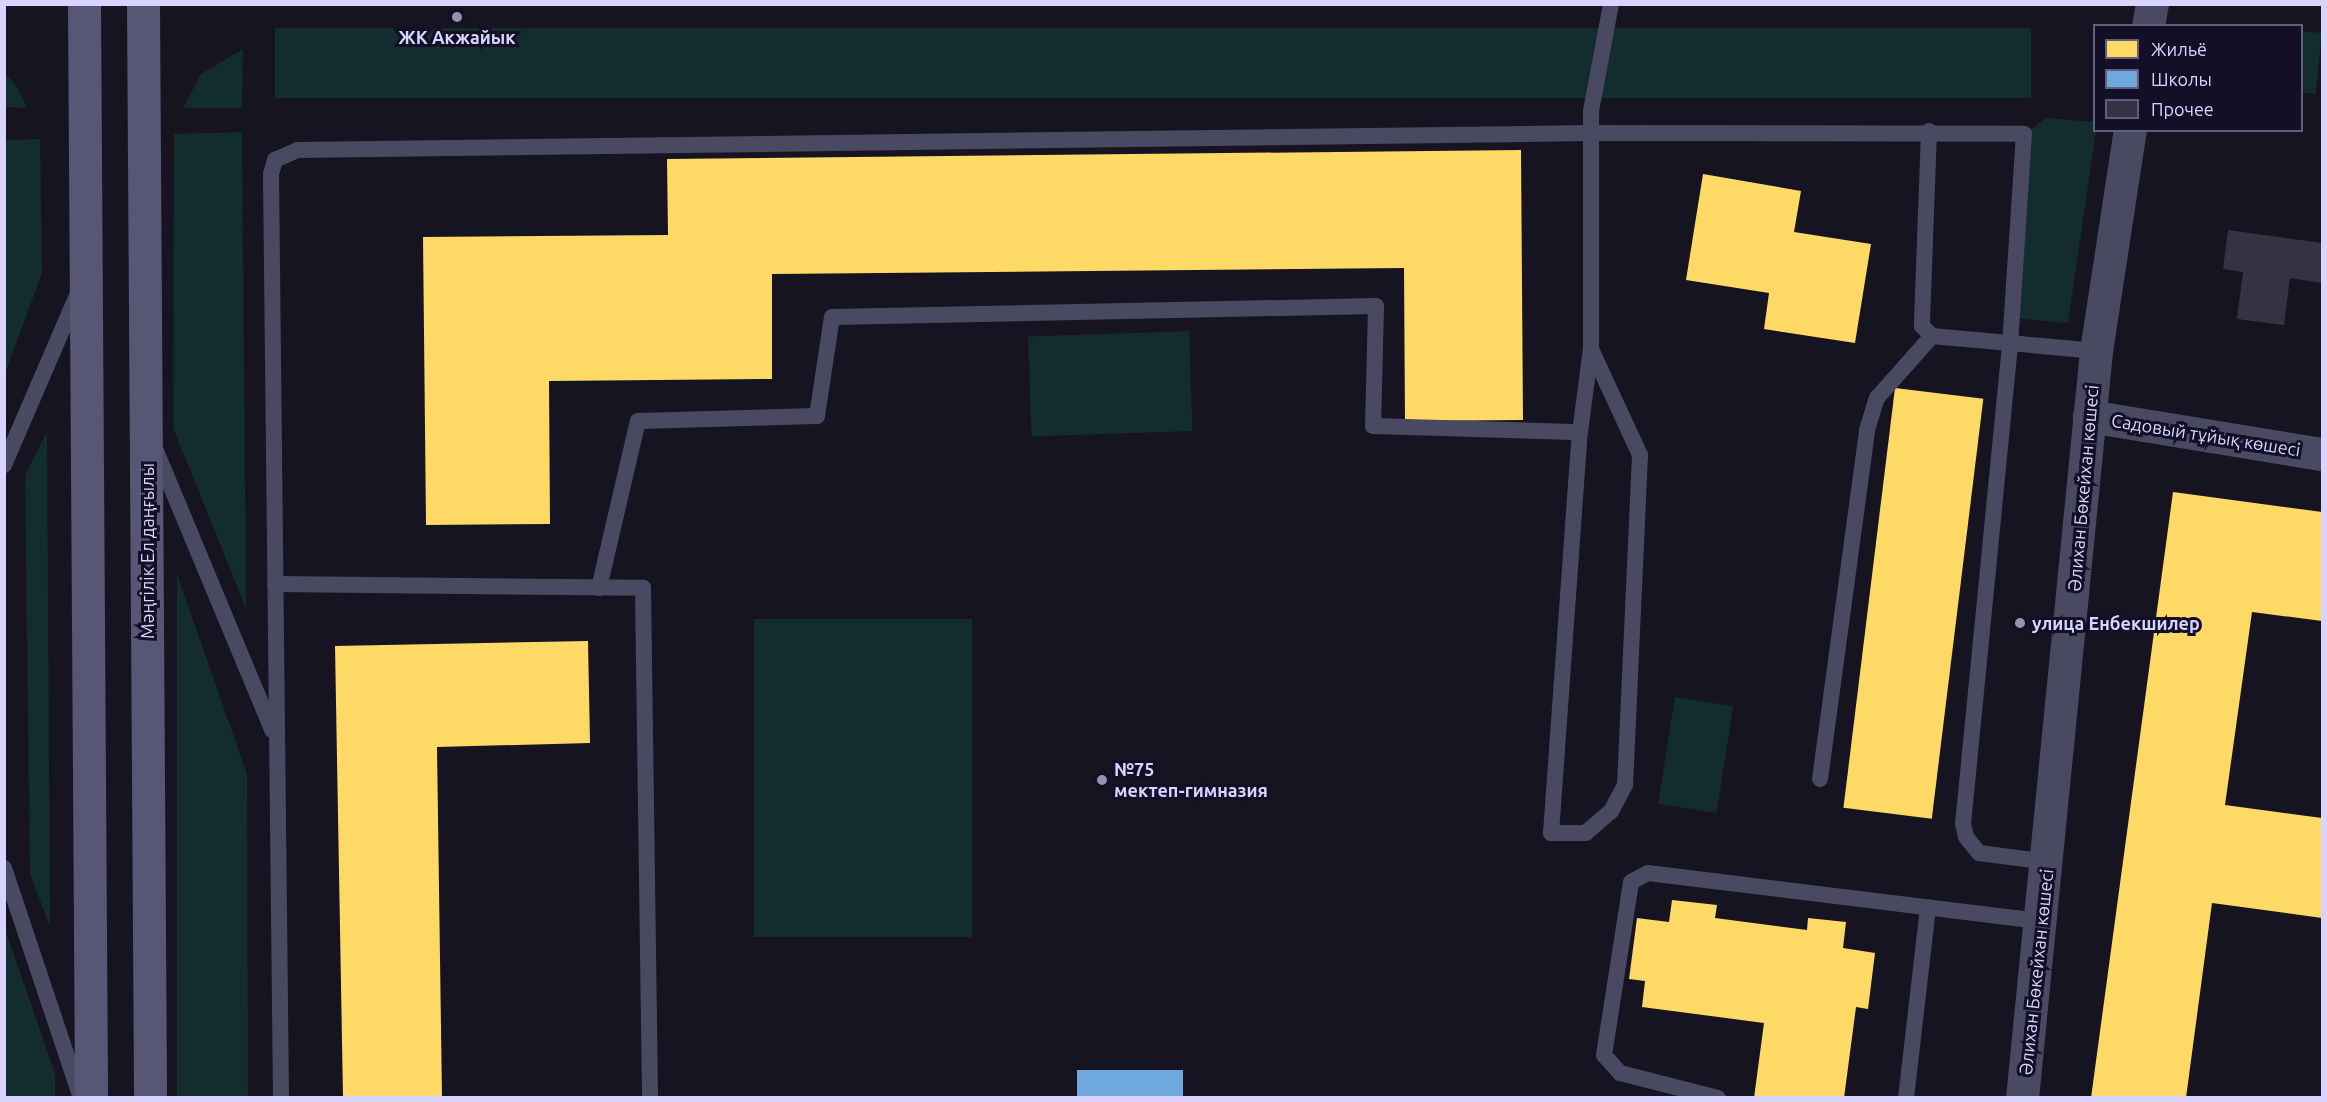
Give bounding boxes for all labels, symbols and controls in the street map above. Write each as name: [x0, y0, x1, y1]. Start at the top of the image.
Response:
marker: ЖК Акжайык: [450, 10, 464, 24]
legend: [2093, 24, 2303, 132]
place label: ЖК Акжайык: [399, 26, 515, 48]
text: Жильё: [2151, 39, 2207, 59]
text: Школы: [2151, 69, 2212, 89]
text: Прочее: [2151, 99, 2214, 119]
street label: Әлихан Бөкейхан көшесі: [2063, 384, 2103, 592]
street label: Садовый тұйық көшесі: [2110, 409, 2302, 461]
street label: Мәңгілік Ел даңғылы: [136, 463, 158, 639]
place label: улица Енбекшилер: [2032, 612, 2200, 634]
marker: улица Енбекшилер: [2013, 616, 2027, 630]
place label: №75 мектеп-гимназия: [1114, 759, 1268, 802]
marker: №75 мектеп-гимназия: [1095, 773, 1109, 787]
street label: Әлихан Бөкейхан көшесі: [2014, 868, 2058, 1076]

